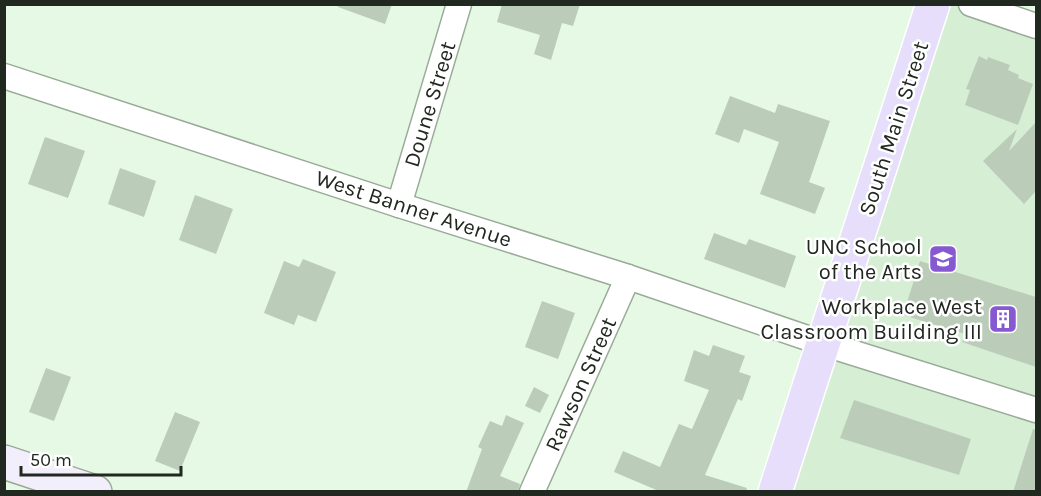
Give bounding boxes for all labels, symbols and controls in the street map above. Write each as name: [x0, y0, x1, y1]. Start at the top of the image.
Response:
street label: Doune Street: [399, 38, 461, 170]
street label: South Main Street: [854, 38, 934, 219]
street label: West Banner Avenue: [312, 165, 515, 253]
place label: UNC School of the Arts: [806, 234, 922, 285]
school or university icon: UNC School of the Arts: [927, 243, 959, 275]
place label: Workplace West Classroom Building III: [761, 294, 982, 345]
building icon: Workplace West Classroom Building III: [987, 303, 1019, 335]
street label: Rawson Street: [540, 313, 622, 455]
scale bar: [21, 439, 182, 477]
text: 50 m: [30, 449, 72, 471]

